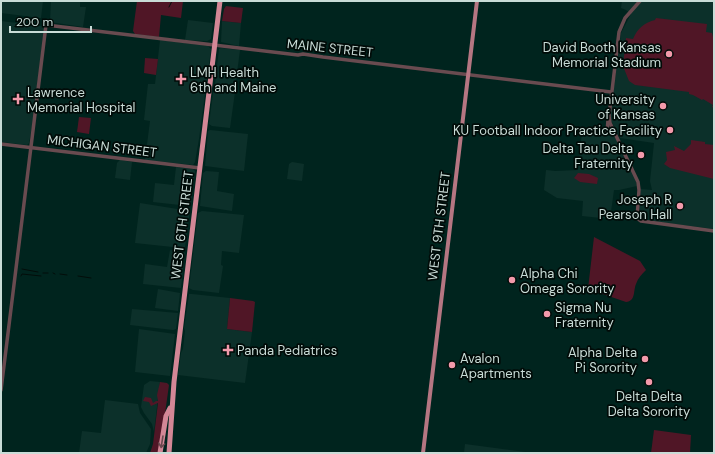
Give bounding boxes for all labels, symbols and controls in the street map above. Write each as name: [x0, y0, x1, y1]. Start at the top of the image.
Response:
scale bar: [10, 8, 91, 34]
text: 200 m: [16, 14, 53, 30]
street label: MAINE STREET: [286, 35, 374, 61]
place label: David Booth Kansas Memorial Stadium: [543, 39, 661, 71]
marker: David Booth Kansas Memorial Stadium: [664, 49, 674, 59]
place label: LMH Health 6th and Maine: [190, 64, 276, 96]
marker: LMH Health 6th and Maine: [175, 73, 187, 85]
place label: Lawrence Memorial Hospital: [27, 84, 135, 116]
place label: University of Kansas: [595, 91, 655, 123]
marker: Lawrence Memorial Hospital: [12, 93, 24, 105]
marker: University of Kansas: [658, 101, 668, 111]
place label: KU Football Indoor Practice Facility: [453, 122, 662, 139]
marker: KU Football Indoor Practice Facility: [665, 125, 675, 135]
street label: MICHIGAN STREET: [46, 131, 158, 161]
place label: Delta Tau Delta Fraternity: [542, 140, 633, 172]
marker: Delta Tau Delta Fraternity: [636, 150, 646, 160]
street label: WEST 6TH STREET: [167, 170, 197, 280]
street label: WEST 9TH STREET: [424, 171, 454, 281]
place label: Joseph R Pearson Hall: [599, 191, 672, 223]
marker: Joseph R Pearson Hall: [675, 201, 685, 211]
place label: Alpha Chi Omega Sorority: [520, 265, 615, 297]
marker: Alpha Chi Omega Sorority: [507, 275, 517, 285]
place label: Sigma Nu Fraternity: [555, 299, 614, 331]
marker: Sigma Nu Fraternity: [542, 309, 552, 319]
place label: Panda Pediatrics: [237, 342, 337, 359]
marker: Panda Pediatrics: [222, 344, 234, 356]
place label: Alpha Delta Pi Sorority: [568, 344, 637, 376]
place label: Avalon Apartments: [460, 350, 532, 382]
marker: Alpha Delta Pi Sorority: [640, 354, 650, 364]
marker: Avalon Apartments: [447, 360, 457, 370]
marker: Delta Delta Delta Sorority: [644, 377, 654, 387]
place label: Delta Delta Delta Sorority: [608, 388, 690, 420]
one-way arrow: [158, 435, 166, 448]

